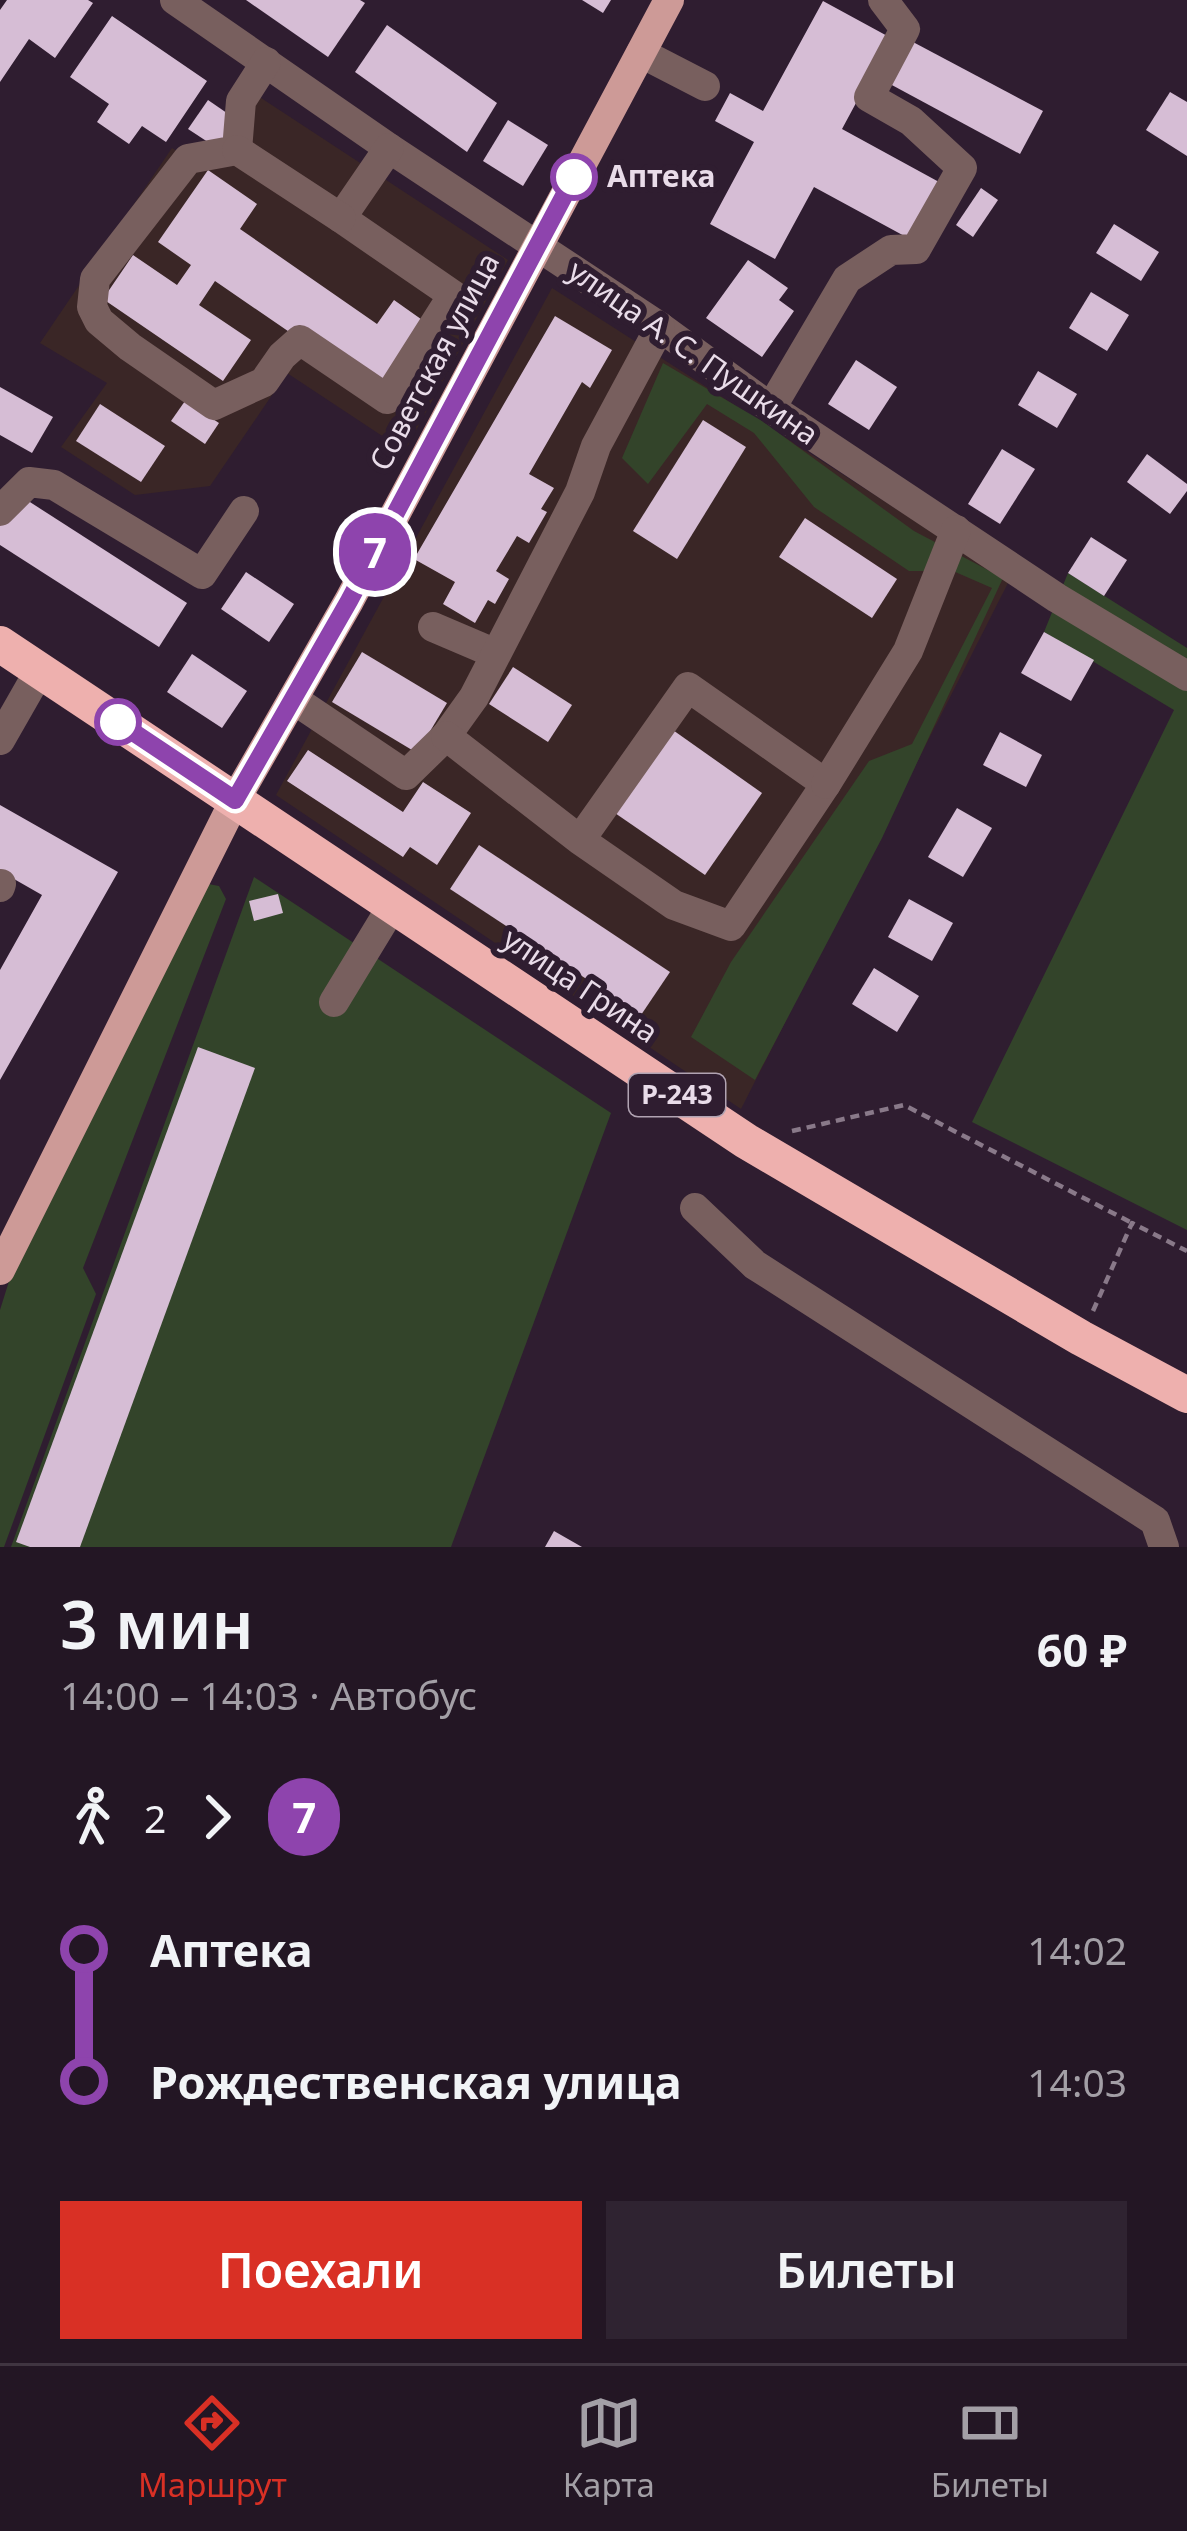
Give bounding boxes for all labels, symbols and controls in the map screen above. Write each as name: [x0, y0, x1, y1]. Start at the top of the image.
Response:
marker: Аптека: [552, 155, 596, 199]
place label: Аптека: [607, 155, 715, 196]
street label: Советская улица: [359, 245, 508, 477]
street label: улица А. С. Пушкина: [561, 250, 827, 454]
line badge: 7: [336, 513, 414, 591]
text: 7: [363, 523, 387, 580]
unlabelled marker: [96, 700, 140, 744]
street label: улица Грина: [495, 918, 667, 1052]
road number: Р-243: [629, 1074, 725, 1116]
text: 3 мин: [60, 1578, 254, 1668]
text: 60 ₽: [1037, 1619, 1127, 1680]
text: 14:00 – 14:03 · Автобус: [60, 1668, 477, 1721]
icon: walk: [60, 1784, 126, 1850]
icon: forward: [184, 1784, 250, 1850]
text: 7: [292, 1788, 316, 1845]
text: 2: [144, 1791, 166, 1844]
text: Аптека: [150, 1919, 313, 1980]
text: 14:02: [1027, 1923, 1127, 1976]
text: Рождественская улица: [150, 2051, 682, 2112]
text: 14:03: [1027, 2055, 1127, 2108]
button: Поехали: [60, 2201, 582, 2339]
button: Билеты: [606, 2201, 1127, 2339]
tab: Маршрут: [138, 2390, 287, 2507]
tab: Карта: [563, 2390, 655, 2507]
tab: Билеты: [931, 2390, 1049, 2507]

